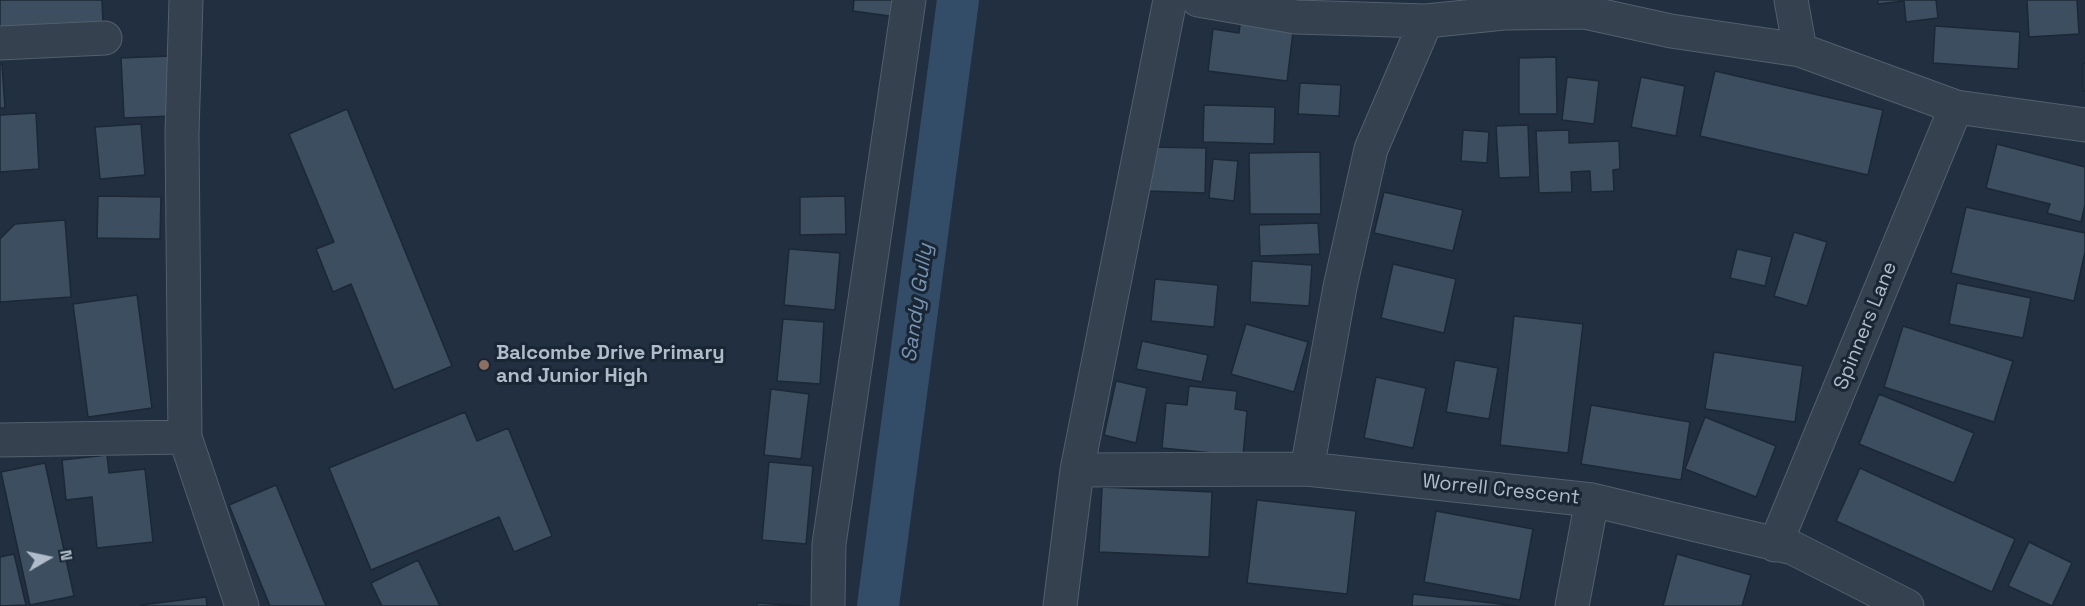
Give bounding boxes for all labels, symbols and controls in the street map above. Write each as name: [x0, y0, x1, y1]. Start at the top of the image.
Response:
water label: Sandy Gully: [897, 242, 939, 364]
street label: Spinners Lane: [1829, 258, 1903, 394]
place label: Balcombe Drive Primary and Junior High: [496, 342, 725, 389]
marker: Balcombe Drive Primary and Junior High: [477, 358, 491, 372]
street label: Worrell Crescent: [1421, 470, 1581, 510]
north arrow: [18, 528, 78, 588]
text: N: [55, 548, 77, 562]

